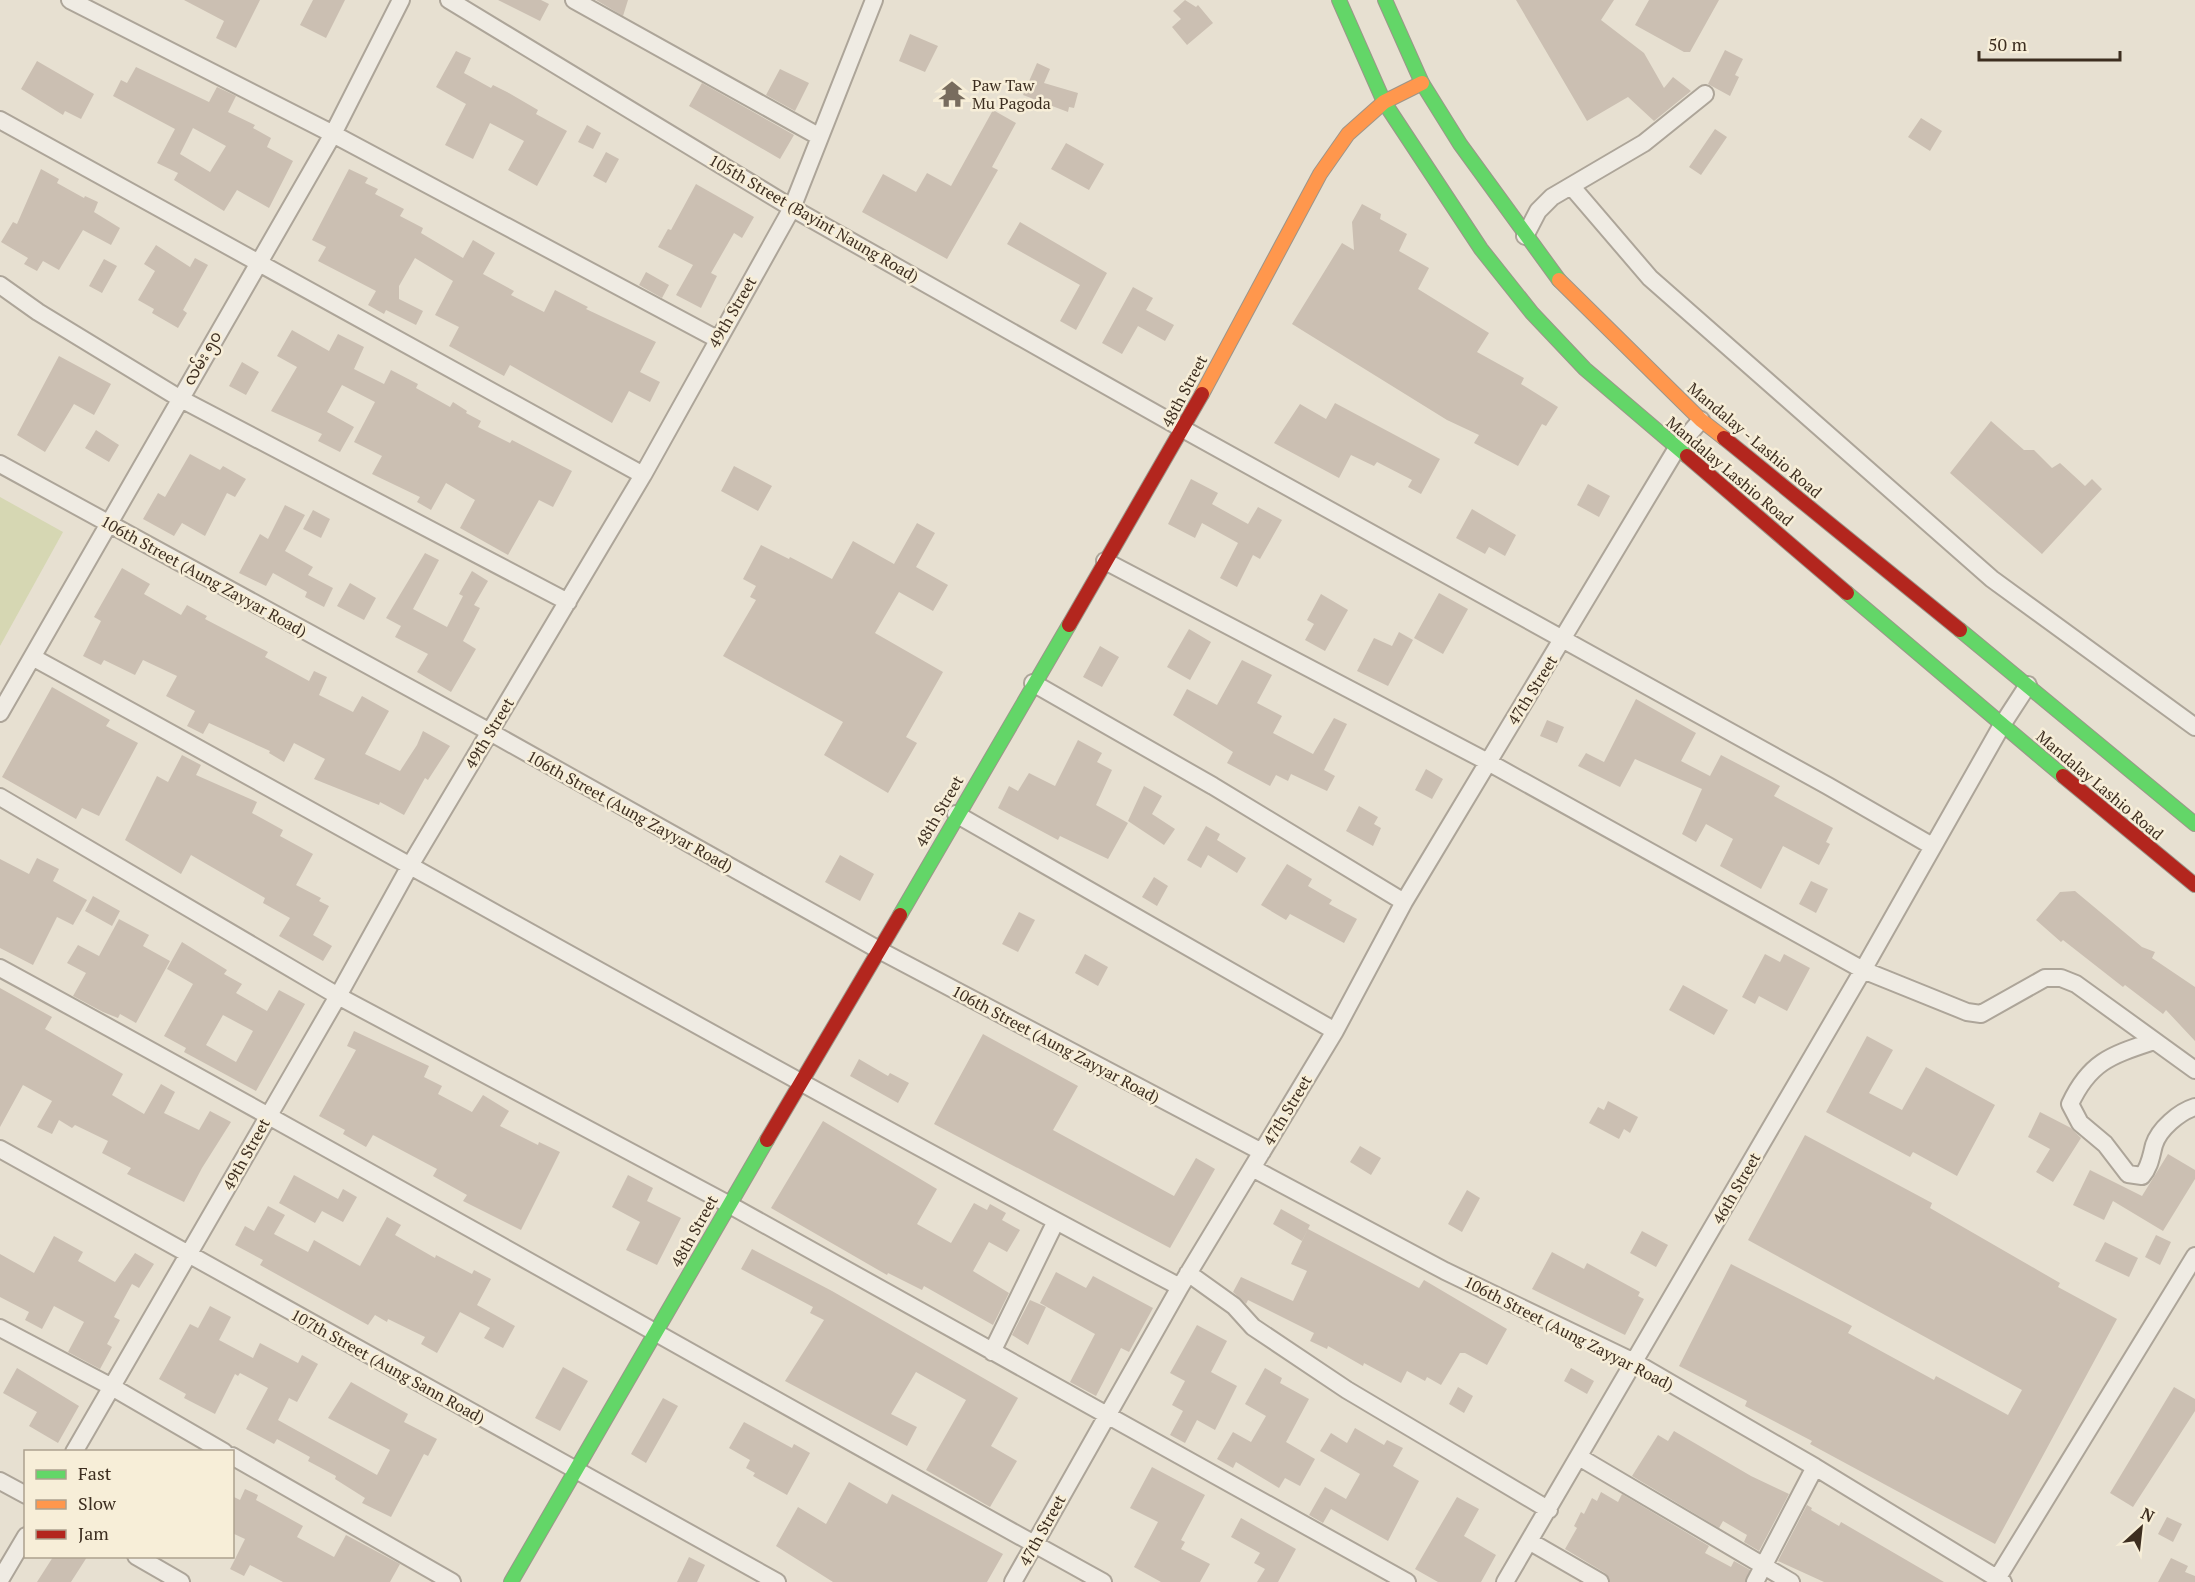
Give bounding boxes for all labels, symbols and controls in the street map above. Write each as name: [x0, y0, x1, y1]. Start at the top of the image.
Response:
scale bar: [1979, 24, 2120, 62]
text: 50 m: [1988, 32, 2028, 56]
place label: Paw Taw Mu Pagoda: [972, 74, 1051, 114]
temple icon: Paw Taw Mu Pagoda: [937, 79, 967, 109]
street label: 105th Street (Bayint Naung Road): [705, 149, 923, 287]
street label: 49th Street: [703, 272, 761, 352]
street label: လမ်း ၅၀: [178, 327, 229, 391]
street label: 48th Street: [1156, 351, 1212, 431]
street label: Mandalay - Lashio Road: [1683, 377, 1827, 503]
street label: Mandalay Lashio Road: [1662, 411, 1798, 531]
street label: 106th Street (Aung Zayyar Road): [97, 510, 311, 642]
street label: 47th Street: [1502, 651, 1562, 729]
street label: 49th Street: [459, 693, 519, 773]
street label: Mandalay Lashio Road: [2032, 725, 2168, 845]
street label: 106th Street (Aung Zayyar Road): [523, 745, 737, 877]
street label: 48th Street: [910, 771, 968, 851]
street label: 106th Street (Aung Zayyar Road): [948, 980, 1164, 1108]
street label: 47th Street: [1257, 1071, 1317, 1149]
street label: 49th Street: [217, 1114, 275, 1194]
street label: 46th Street: [1707, 1148, 1765, 1228]
street label: 48th Street: [665, 1191, 723, 1271]
street label: 106th Street (Aung Zayyar Road): [1460, 1270, 1678, 1396]
street label: 107th Street (Aung Sann Road): [287, 1303, 489, 1429]
legend: [24, 1450, 234, 1558]
text: Fast: [78, 1461, 112, 1485]
street label: 47th Street: [1013, 1490, 1071, 1570]
text: Slow: [78, 1491, 117, 1515]
north arrow: [2111, 1498, 2171, 1558]
text: N: [2137, 1502, 2158, 1527]
text: Jam: [78, 1521, 109, 1545]

